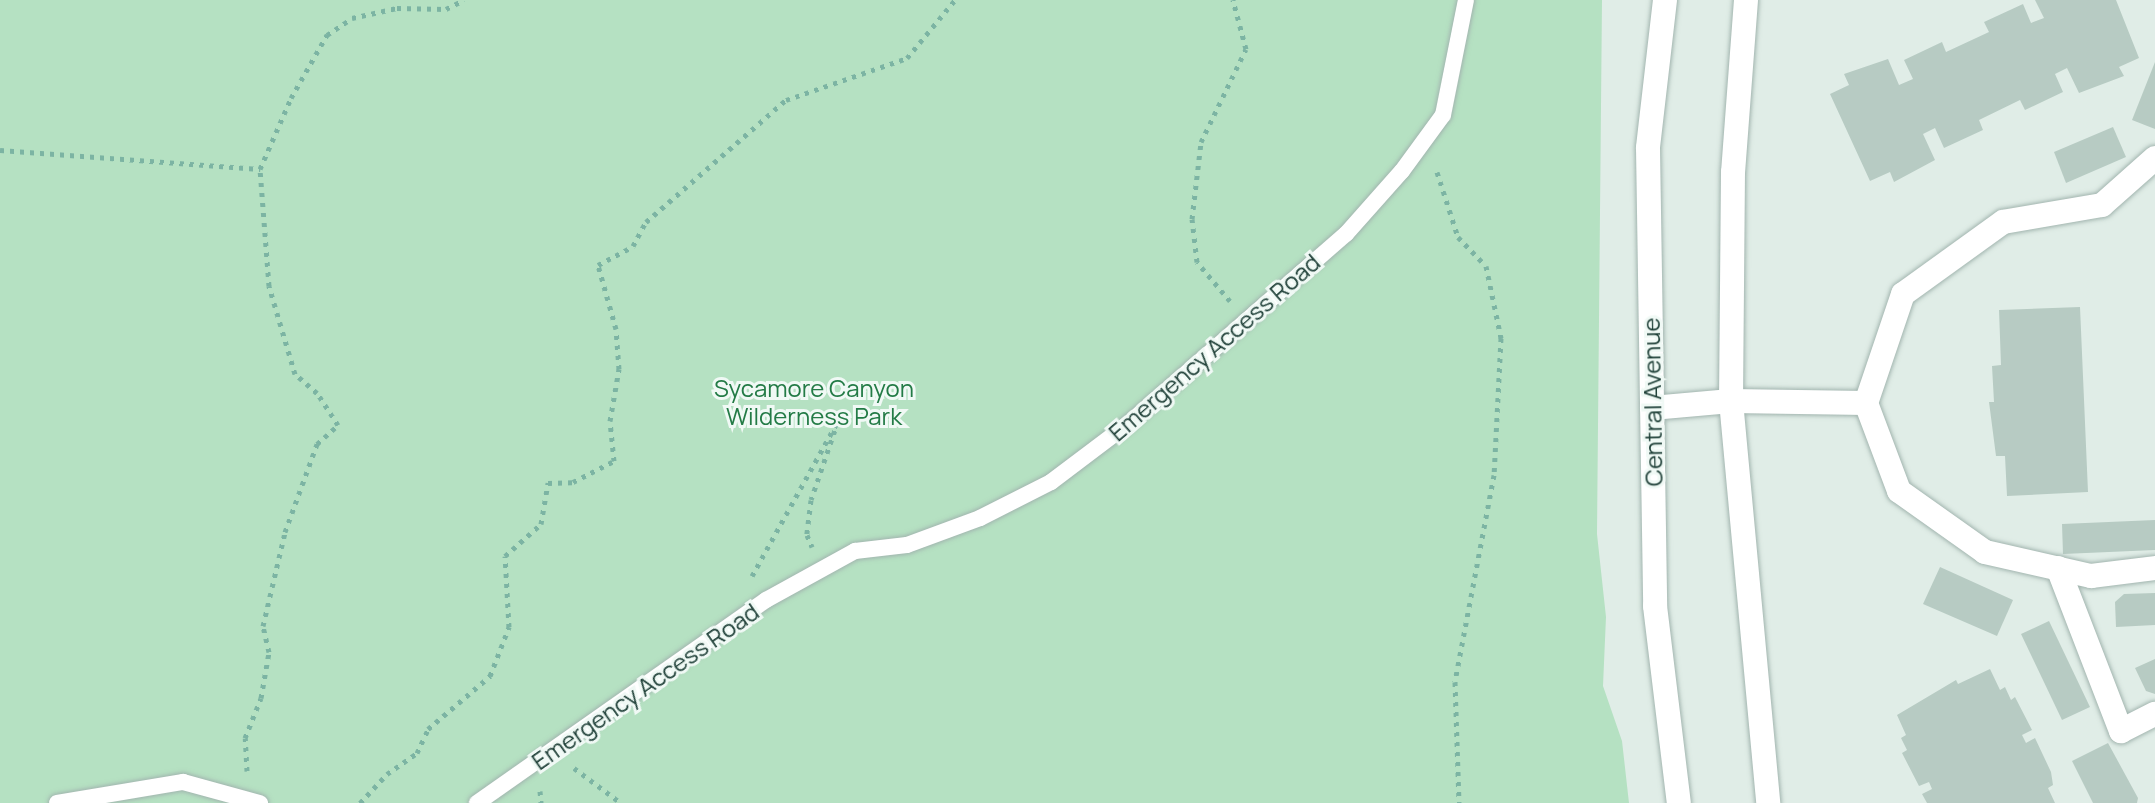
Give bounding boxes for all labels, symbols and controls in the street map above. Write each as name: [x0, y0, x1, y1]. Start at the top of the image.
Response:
street label: Emergency Access Road: [1103, 247, 1325, 447]
street label: Central Avenue: [1636, 317, 1668, 487]
park label: Sycamore Canyon Wilderness Park: [714, 374, 914, 430]
street label: Emergency Access Road: [526, 597, 764, 775]

